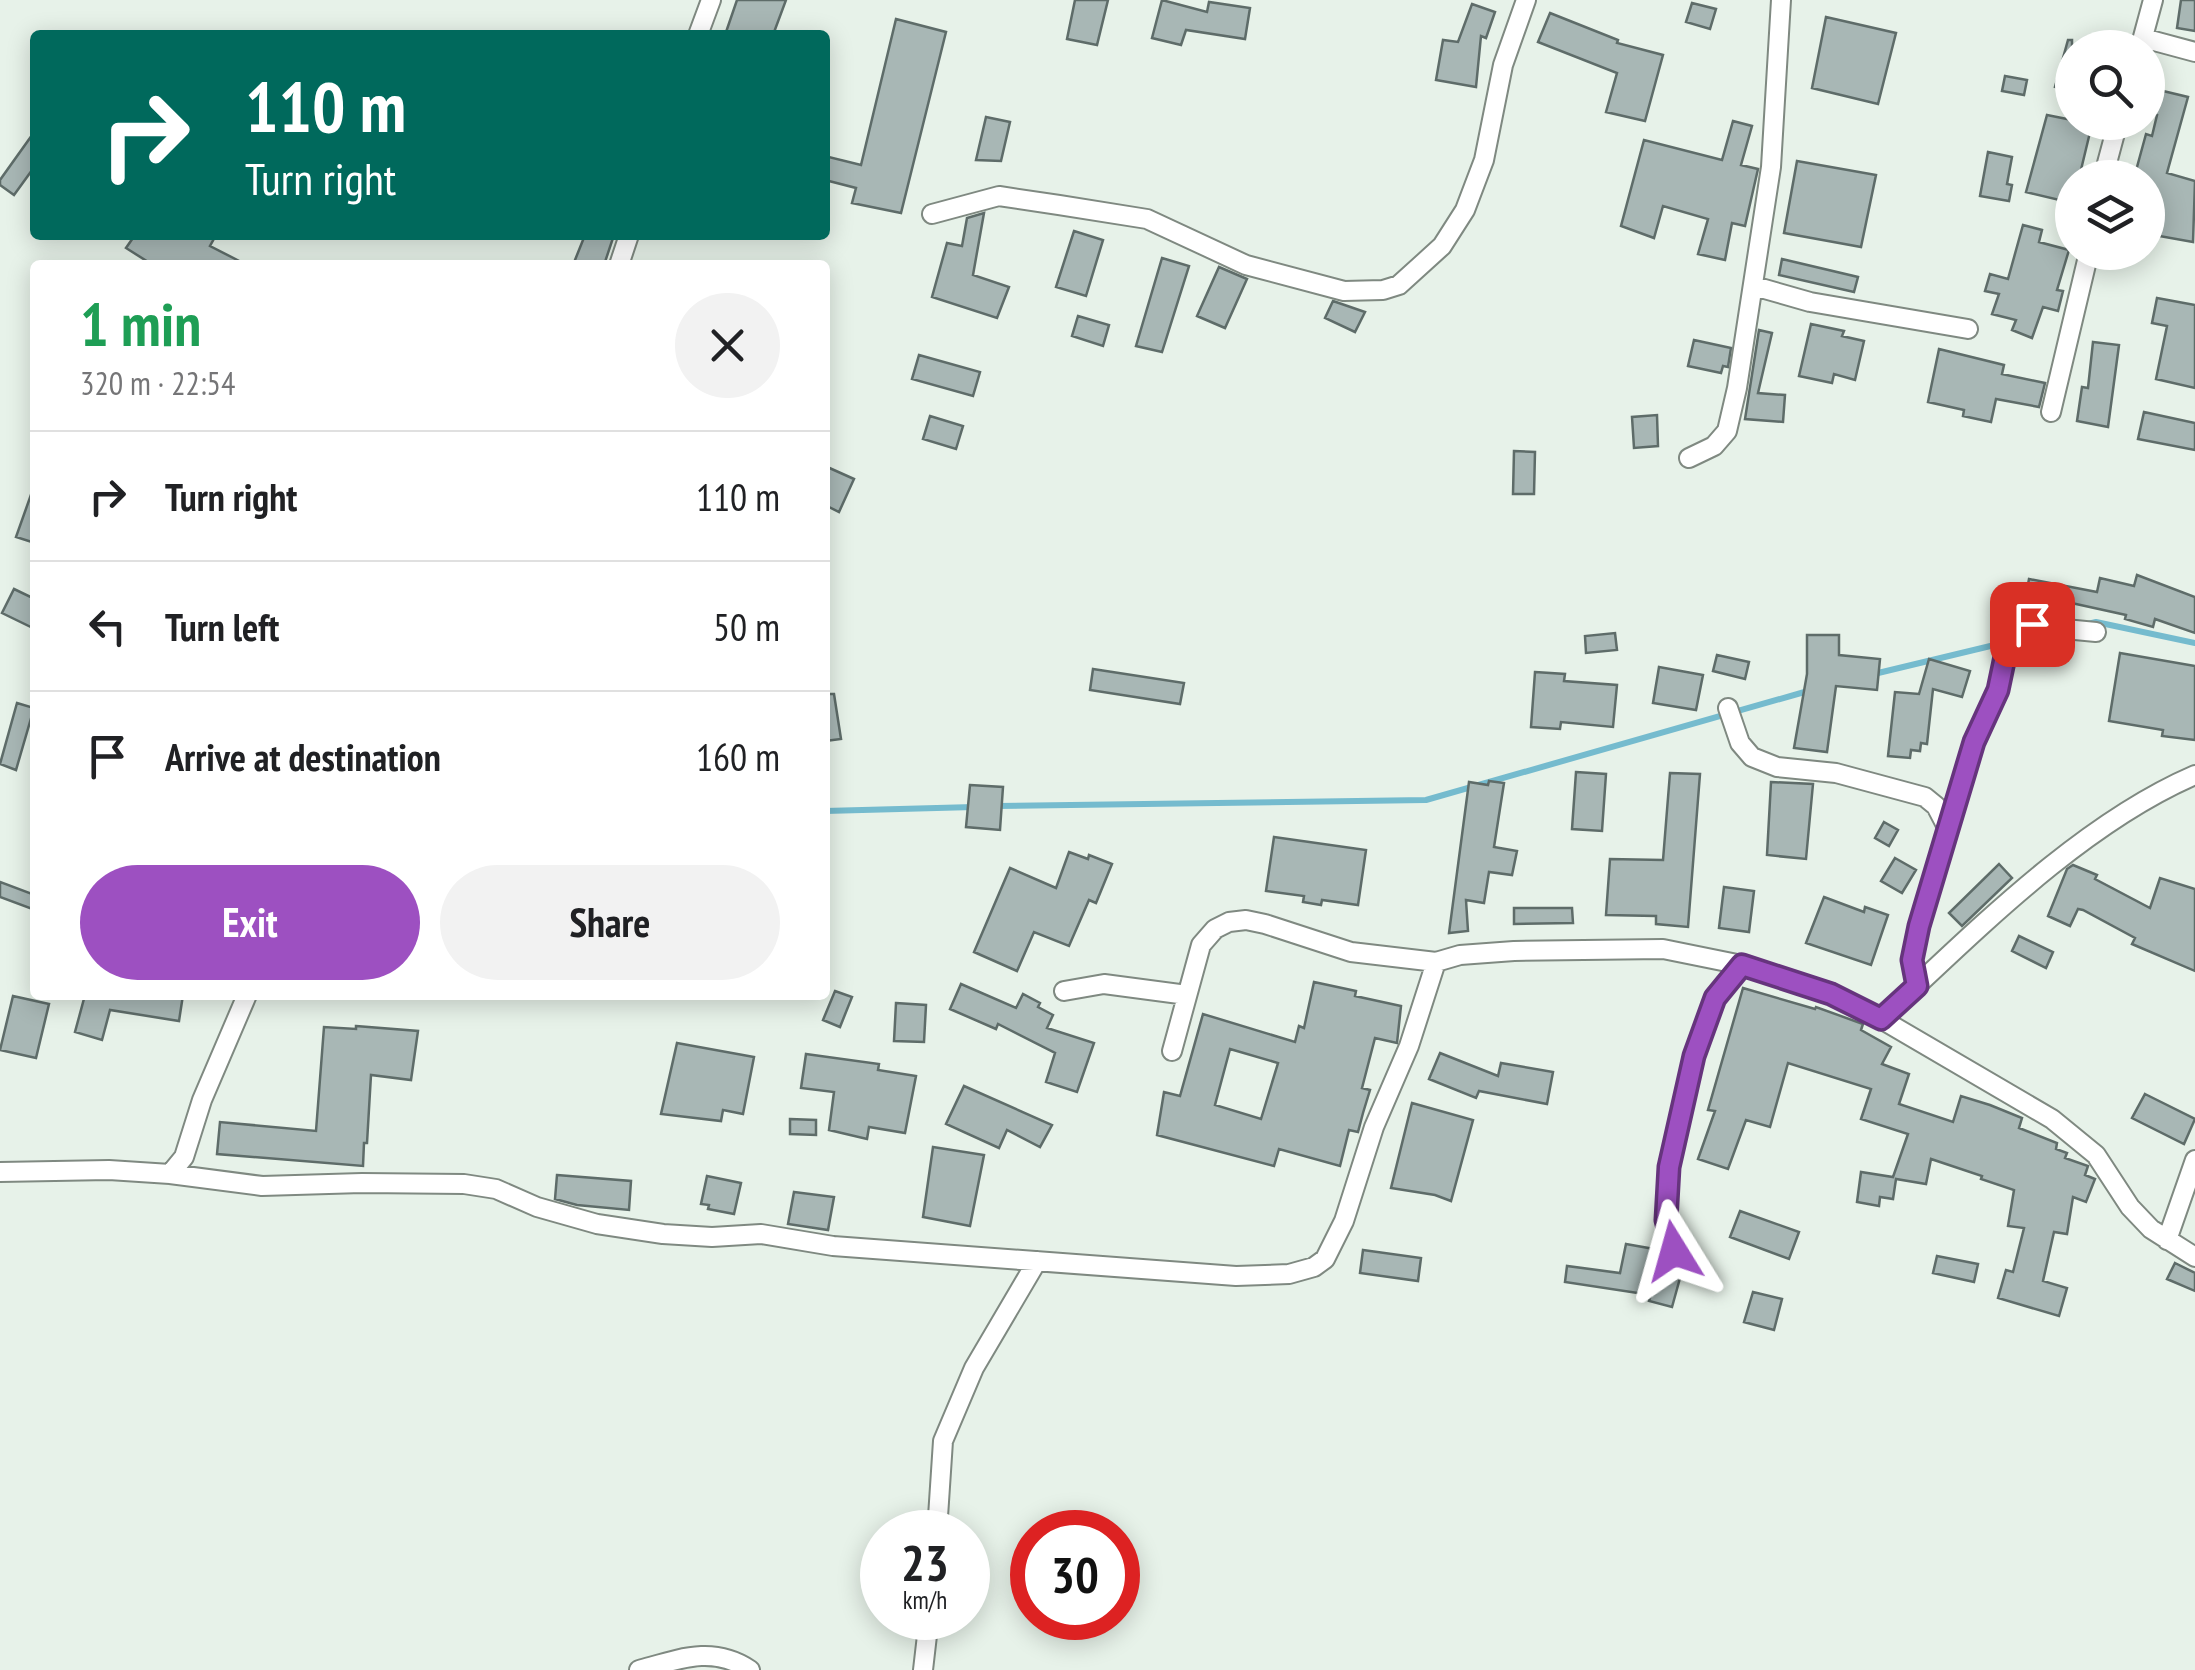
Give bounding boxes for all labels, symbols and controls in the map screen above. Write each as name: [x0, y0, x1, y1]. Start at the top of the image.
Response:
map controls: [2055, 30, 2165, 270]
button: search: [2055, 30, 2165, 140]
text: 110 m: [245, 61, 406, 151]
icon: right: [80, 70, 210, 200]
text: Turn right: [245, 149, 396, 207]
button: layers: [2055, 160, 2165, 270]
text: 1 min: [80, 285, 201, 363]
button: close: [675, 293, 780, 398]
text: 320 m · 22:54: [80, 362, 235, 404]
icon: right: [80, 469, 135, 524]
text: Turn right: [165, 472, 297, 521]
text: 110 m: [696, 472, 780, 521]
pin: [1990, 582, 2075, 667]
icon: arrive: [2005, 597, 2060, 652]
icon: left: [80, 599, 135, 654]
text: Turn left: [165, 602, 279, 651]
text: 50 m: [713, 602, 780, 651]
icon: arrive: [80, 729, 135, 784]
text: Arrive at destination: [165, 732, 441, 781]
text: 160 m: [696, 732, 780, 781]
button: Exit: [80, 865, 420, 980]
button: Share: [440, 865, 780, 980]
position arrow: [1622, 1199, 1726, 1303]
speed limit sign: 30: [1010, 1510, 1140, 1640]
text: 23: [901, 1530, 949, 1595]
text: km/h: [903, 1584, 947, 1616]

